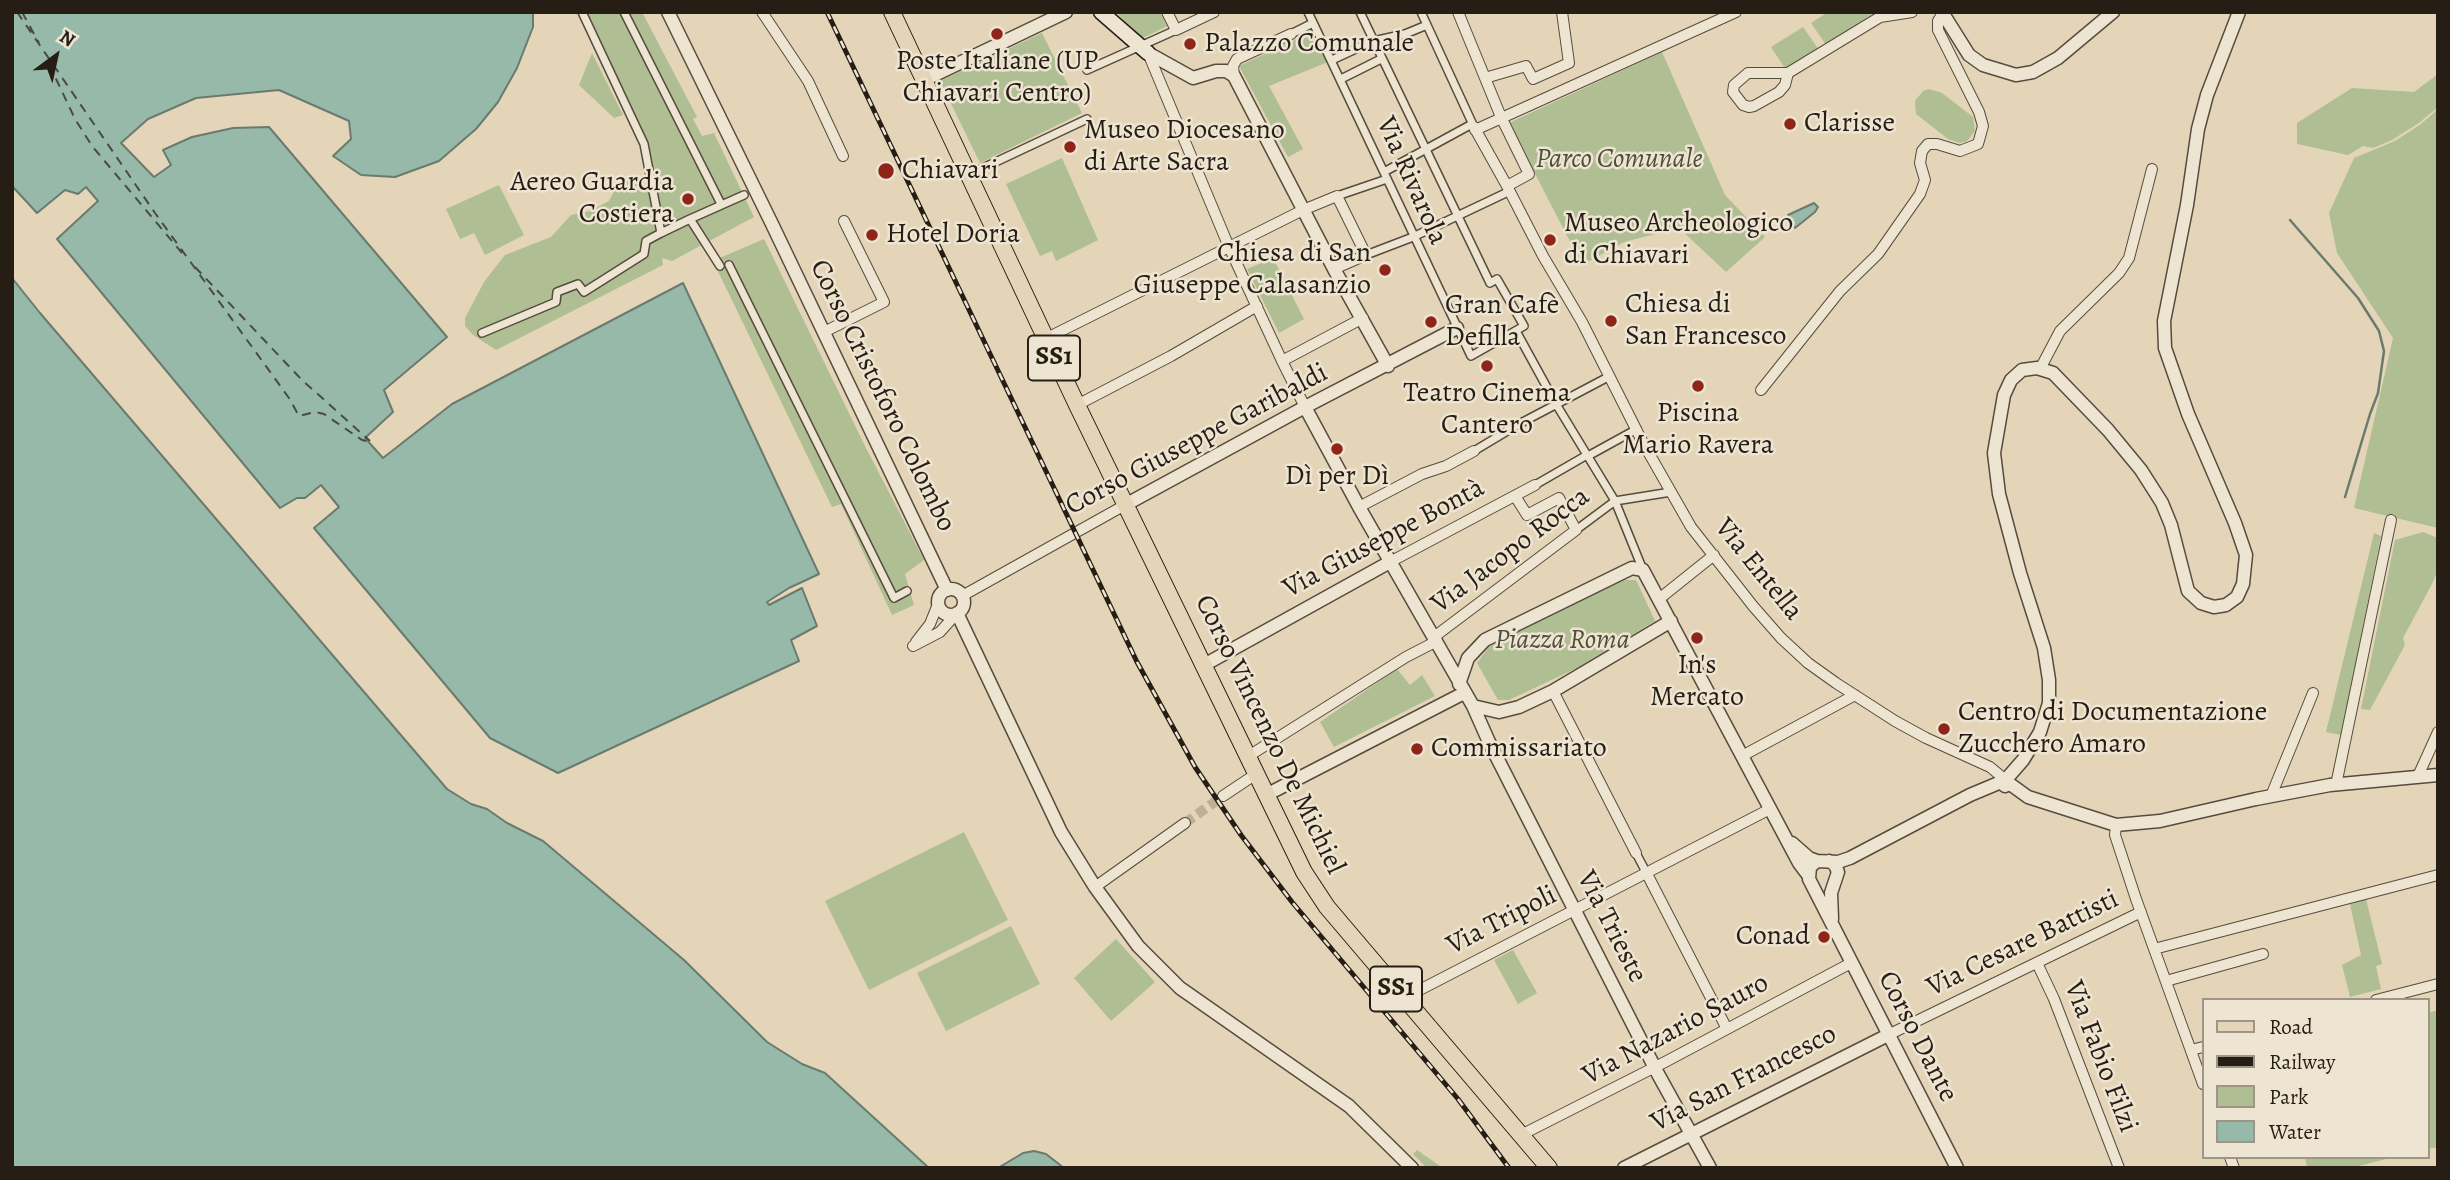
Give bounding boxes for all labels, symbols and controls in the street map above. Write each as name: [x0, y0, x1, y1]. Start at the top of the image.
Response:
north arrow: [21, 21, 91, 91]
text: N: [55, 24, 80, 53]
marker: Poste Italiane (UP Chiavari Centro): [989, 26, 1005, 42]
place label: Palazzo Comunale: [1204, 27, 1414, 61]
marker: Palazzo Comunale: [1182, 36, 1198, 52]
place label: Poste Italiane (UP Chiavari Centro): [896, 45, 1098, 111]
place label: Clarisse: [1804, 107, 1895, 141]
street label: Via Rivarola: [1368, 112, 1454, 250]
place label: Museo Diocesano di Arte Sacra: [1084, 114, 1285, 180]
marker: Clarisse: [1782, 116, 1798, 132]
marker: Museo Diocesano di Arte Sacra: [1062, 139, 1078, 155]
park label: Parco Comunale: [1536, 143, 1702, 177]
place label: Chiavari: [902, 154, 999, 188]
marker: Chiavari: [876, 161, 896, 181]
place label: Aereo Guardia Costiera: [510, 166, 674, 232]
marker: Aereo Guardia Costiera: [680, 191, 696, 207]
place label: Museo Archeologico di Chiavari: [1564, 207, 1793, 273]
place label: Hotel Doria: [886, 218, 1020, 252]
marker: Hotel Doria: [864, 227, 880, 243]
marker: Museo Archeologico di Chiavari: [1542, 232, 1558, 248]
place label: Chiesa di San Giuseppe Calasanzio: [1134, 237, 1371, 303]
street label: Corso Cristoforo Colombo: [802, 255, 962, 537]
marker: Chiesa di San Giuseppe Calasanzio: [1377, 262, 1393, 278]
place label: Chiesa di San Francesco: [1625, 288, 1786, 354]
place label: Gran Cafè Defilla: [1445, 289, 1559, 355]
marker: Chiesa di San Francesco: [1603, 313, 1619, 329]
marker: Gran Cafè Defilla: [1423, 314, 1439, 330]
road number: SS1: [1028, 336, 1080, 380]
street label: Corso Giuseppe Garibaldi: [1060, 357, 1334, 523]
marker: Teatro Cinema Cantero: [1479, 358, 1495, 374]
place label: Teatro Cinema Cantero: [1403, 377, 1571, 443]
marker: Piscina Mario Ravera: [1690, 378, 1706, 394]
place label: Piscina Mario Ravera: [1622, 397, 1774, 463]
marker: Dì per Dì: [1329, 441, 1345, 457]
place label: Dì per Dì: [1285, 460, 1389, 494]
street label: Via Giuseppe Bontà: [1278, 472, 1490, 606]
street label: Via Jacopo Rocca: [1425, 480, 1597, 622]
street label: Via Entella: [1707, 512, 1809, 628]
street label: Corso Vincenzo De Michiel: [1187, 590, 1351, 880]
park label: Piazza Roma: [1494, 624, 1630, 658]
marker: In's Mercato: [1689, 630, 1705, 646]
place label: In's Mercato: [1650, 649, 1744, 715]
place label: Centro di Documentazione Zucchero Amaro: [1958, 696, 2267, 762]
marker: Centro di Documentazione Zucchero Amaro: [1936, 721, 1952, 737]
place label: Commissariato: [1431, 732, 1607, 766]
marker: Commissariato: [1409, 741, 1425, 757]
street label: Via Trieste: [1569, 865, 1653, 989]
street label: Via Tripoli: [1441, 879, 1563, 963]
street label: Via Cesare Battisti: [1922, 883, 2124, 1005]
place label: Conad: [1736, 920, 1810, 954]
marker: Conad: [1816, 929, 1832, 945]
road number: SS1: [1370, 966, 1422, 1012]
street label: Corso Dante: [1870, 966, 1964, 1108]
street label: Via Nazario Sauro: [1577, 967, 1775, 1093]
street label: Via Fabio Filzi: [2056, 977, 2144, 1137]
legend: [2202, 998, 2429, 1159]
text: Road: [2269, 1013, 2313, 1041]
street label: Via San Francesco: [1646, 1018, 1842, 1140]
text: Railway: [2269, 1048, 2335, 1076]
text: Park: [2269, 1083, 2308, 1111]
text: Water: [2269, 1118, 2321, 1146]

